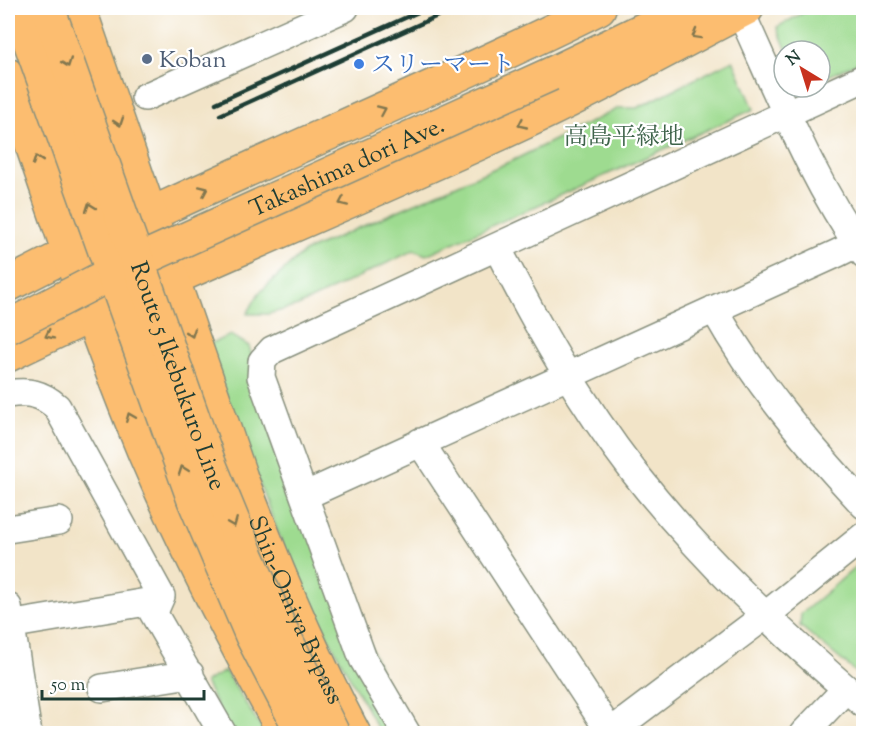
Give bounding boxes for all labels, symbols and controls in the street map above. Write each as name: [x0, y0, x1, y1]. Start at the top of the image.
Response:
one-way arrow: [691, 28, 702, 40]
north arrow: [772, 39, 832, 99]
place label: Koban: [159, 44, 227, 78]
text: N: [782, 46, 807, 72]
place label: スリーマート: [371, 49, 515, 83]
marker: Koban: [140, 52, 154, 66]
one-way arrow: [60, 57, 73, 68]
marker: スリーマート: [352, 57, 366, 71]
one-way arrow: [375, 105, 386, 117]
street label: Takashima dori Ave.: [245, 109, 450, 227]
one-way arrow: [112, 116, 125, 127]
one-way arrow: [517, 116, 528, 128]
park label: 高島平緑地: [564, 121, 684, 155]
one-way arrow: [32, 155, 45, 166]
one-way arrow: [197, 185, 208, 197]
one-way arrow: [339, 195, 350, 207]
one-way arrow: [84, 202, 97, 213]
street label: Route 5 Ikebukuro Line: [120, 257, 233, 496]
one-way arrow: [44, 327, 55, 339]
one-way arrow: [184, 327, 197, 338]
one-way arrow: [125, 412, 137, 423]
one-way arrow: [178, 465, 191, 476]
street label: Shin-Omiya Bypass: [238, 511, 351, 711]
one-way arrow: [226, 516, 238, 527]
scale bar: [42, 663, 204, 701]
text: 50 m: [50, 673, 86, 699]

